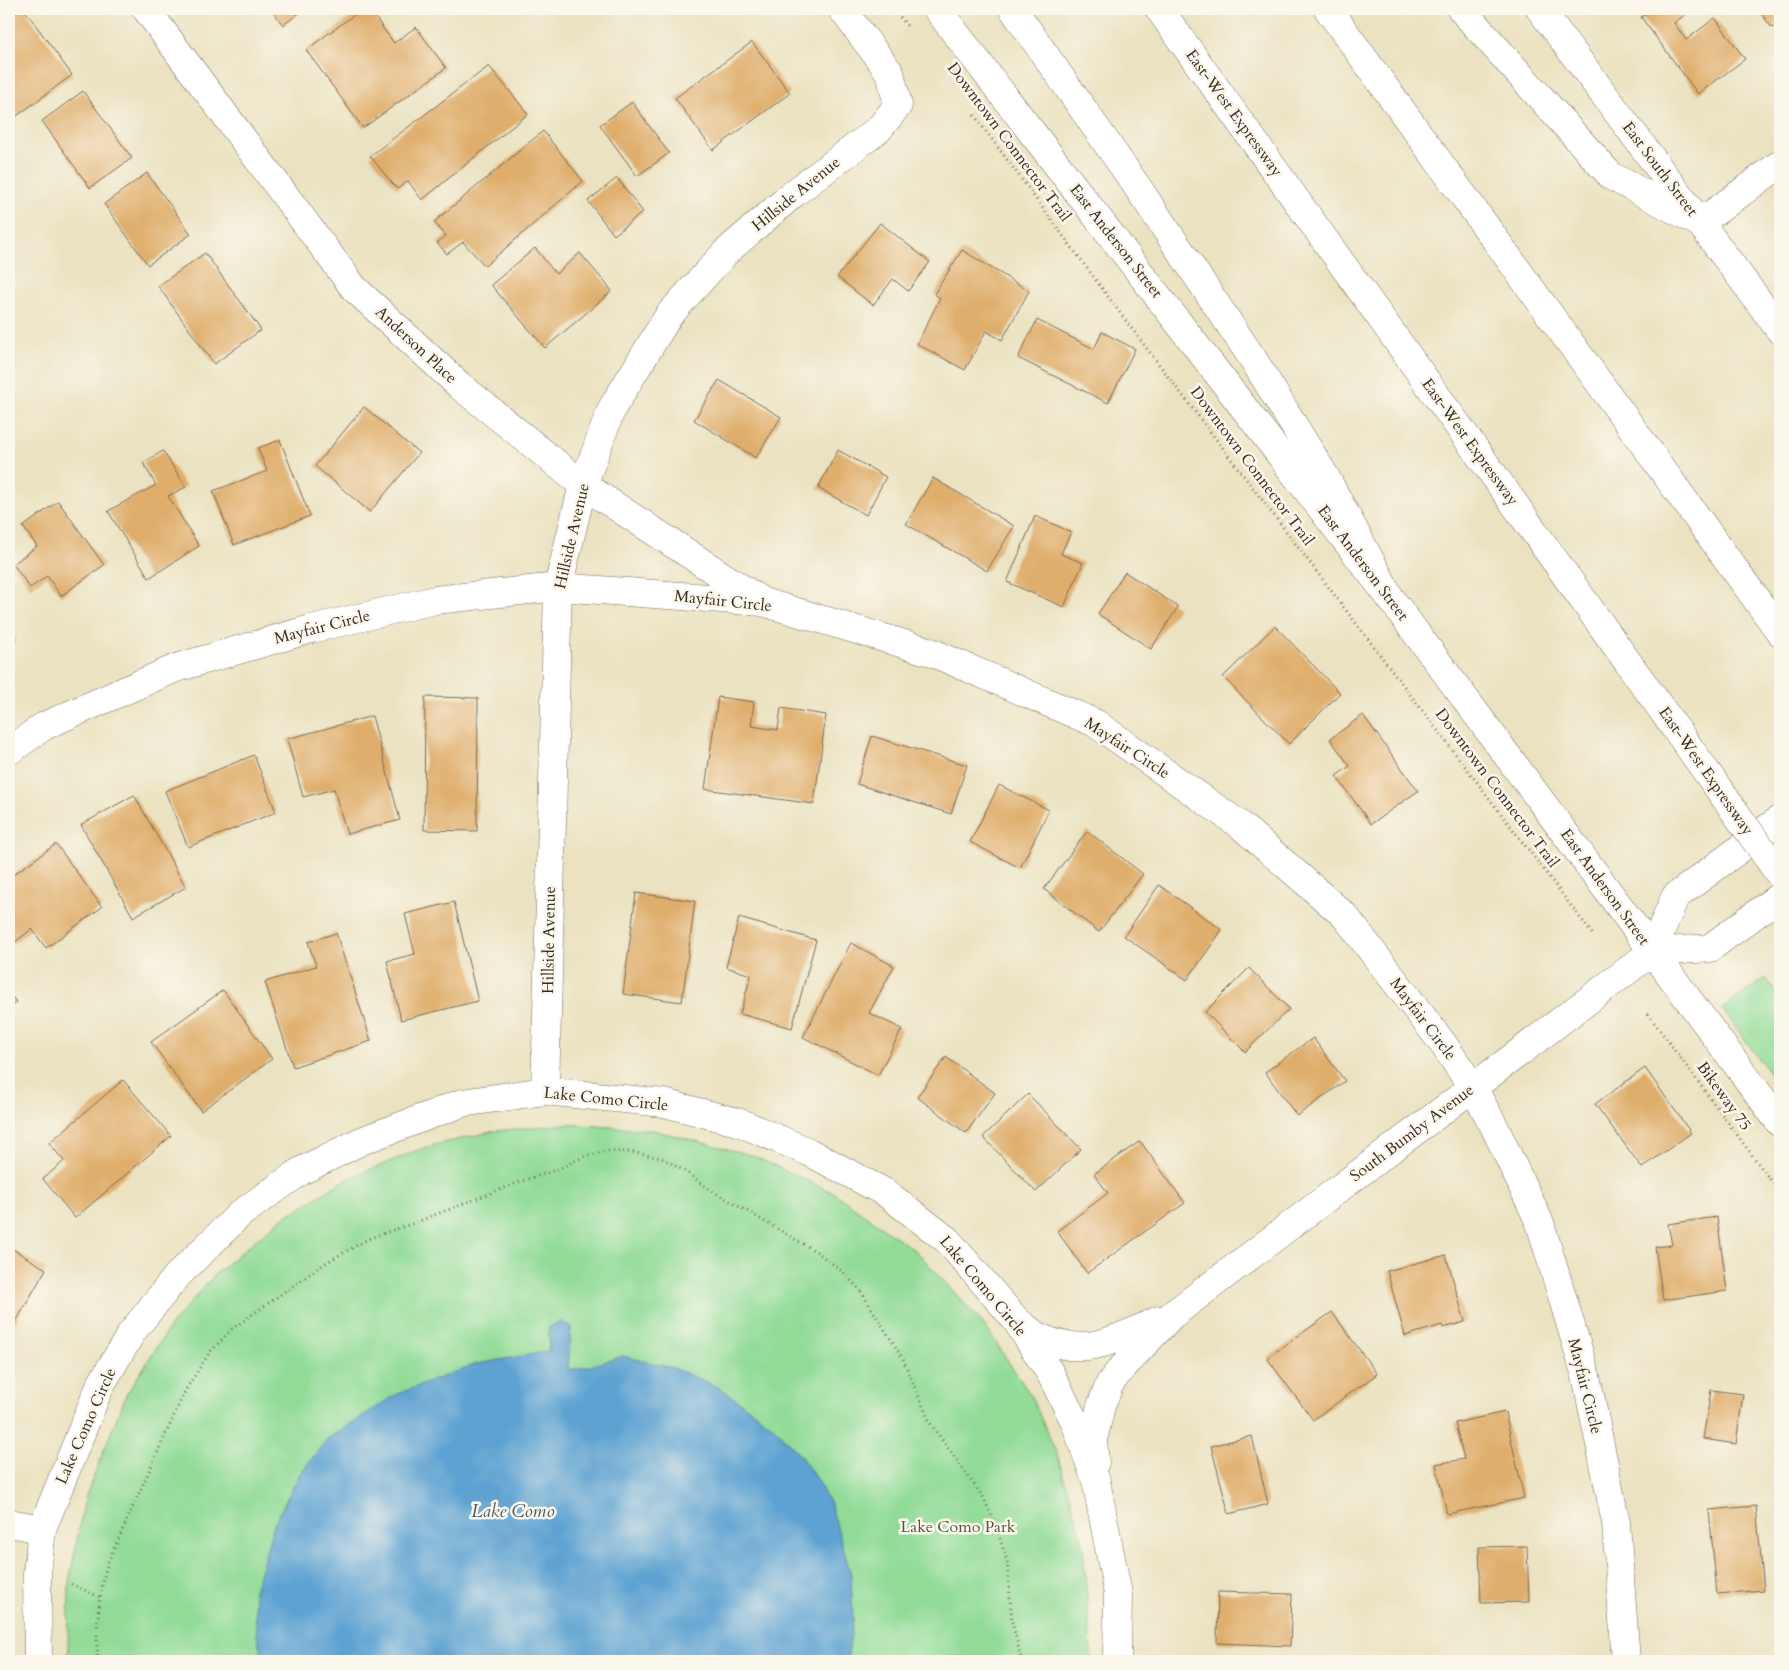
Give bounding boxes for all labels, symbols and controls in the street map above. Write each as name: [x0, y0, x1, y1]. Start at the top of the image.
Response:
street label: East-West Expressway: [1180, 45, 1288, 182]
street label: Downtown Connector Trail: [942, 58, 1076, 226]
street label: East South Street: [1617, 117, 1703, 221]
street label: Hillside Avenue: [747, 152, 845, 236]
street label: East Anderson Street: [1064, 179, 1168, 303]
street label: Anderson Place: [370, 301, 462, 389]
street label: East-West Expressway: [1416, 374, 1524, 511]
street label: Downtown Connector Trail: [1185, 382, 1319, 550]
street label: Hillside Avenue: [549, 481, 595, 591]
street label: East Anderson Street: [1312, 501, 1414, 625]
street label: Mayfair Circle: [673, 585, 773, 617]
street label: Mayfair Circle: [272, 604, 372, 650]
street label: East-West Expressway: [1653, 702, 1759, 840]
street label: Downtown Connector Trail: [1430, 704, 1564, 872]
street label: Mayfair Circle: [1080, 712, 1174, 784]
street label: East Anderson Street: [1555, 824, 1655, 950]
street label: Hillside Avenue: [537, 886, 561, 994]
street label: Mayfair Circle: [1385, 973, 1461, 1065]
street label: Bikeway 75: [1692, 1057, 1756, 1135]
street label: South Bumby Avenue: [1345, 1079, 1479, 1187]
street label: Lake Como Circle: [543, 1082, 669, 1116]
street label: Lake Como Circle: [934, 1231, 1032, 1341]
street label: Mayfair Circle: [1562, 1336, 1608, 1436]
street label: Lake Como Circle: [50, 1364, 122, 1488]
water label: Lake Como: [471, 1499, 555, 1524]
park label: Lake Como Park: [901, 1516, 1016, 1538]

